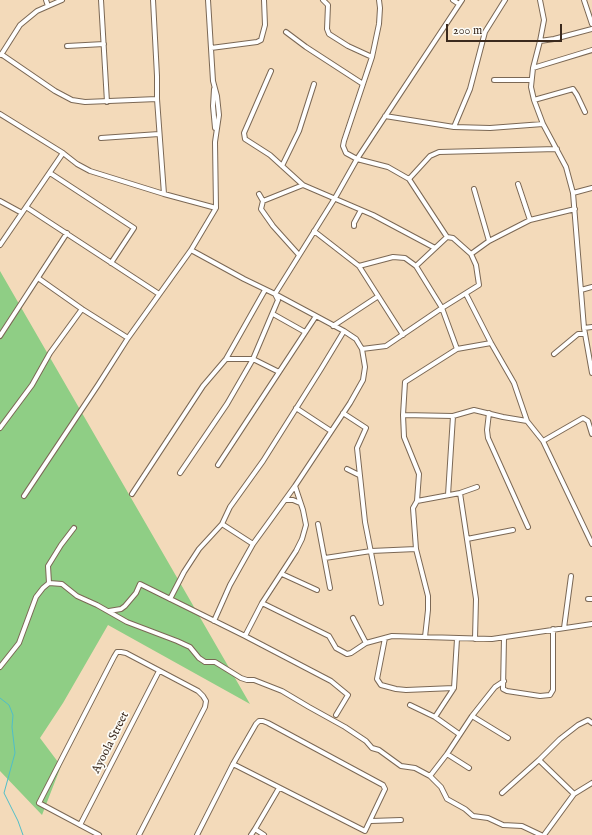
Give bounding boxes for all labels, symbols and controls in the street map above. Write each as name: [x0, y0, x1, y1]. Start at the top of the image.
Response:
scale bar: [448, 16, 564, 42]
text: 200 m: [453, 23, 482, 38]
street label: Ayoola Street: [89, 710, 133, 776]

